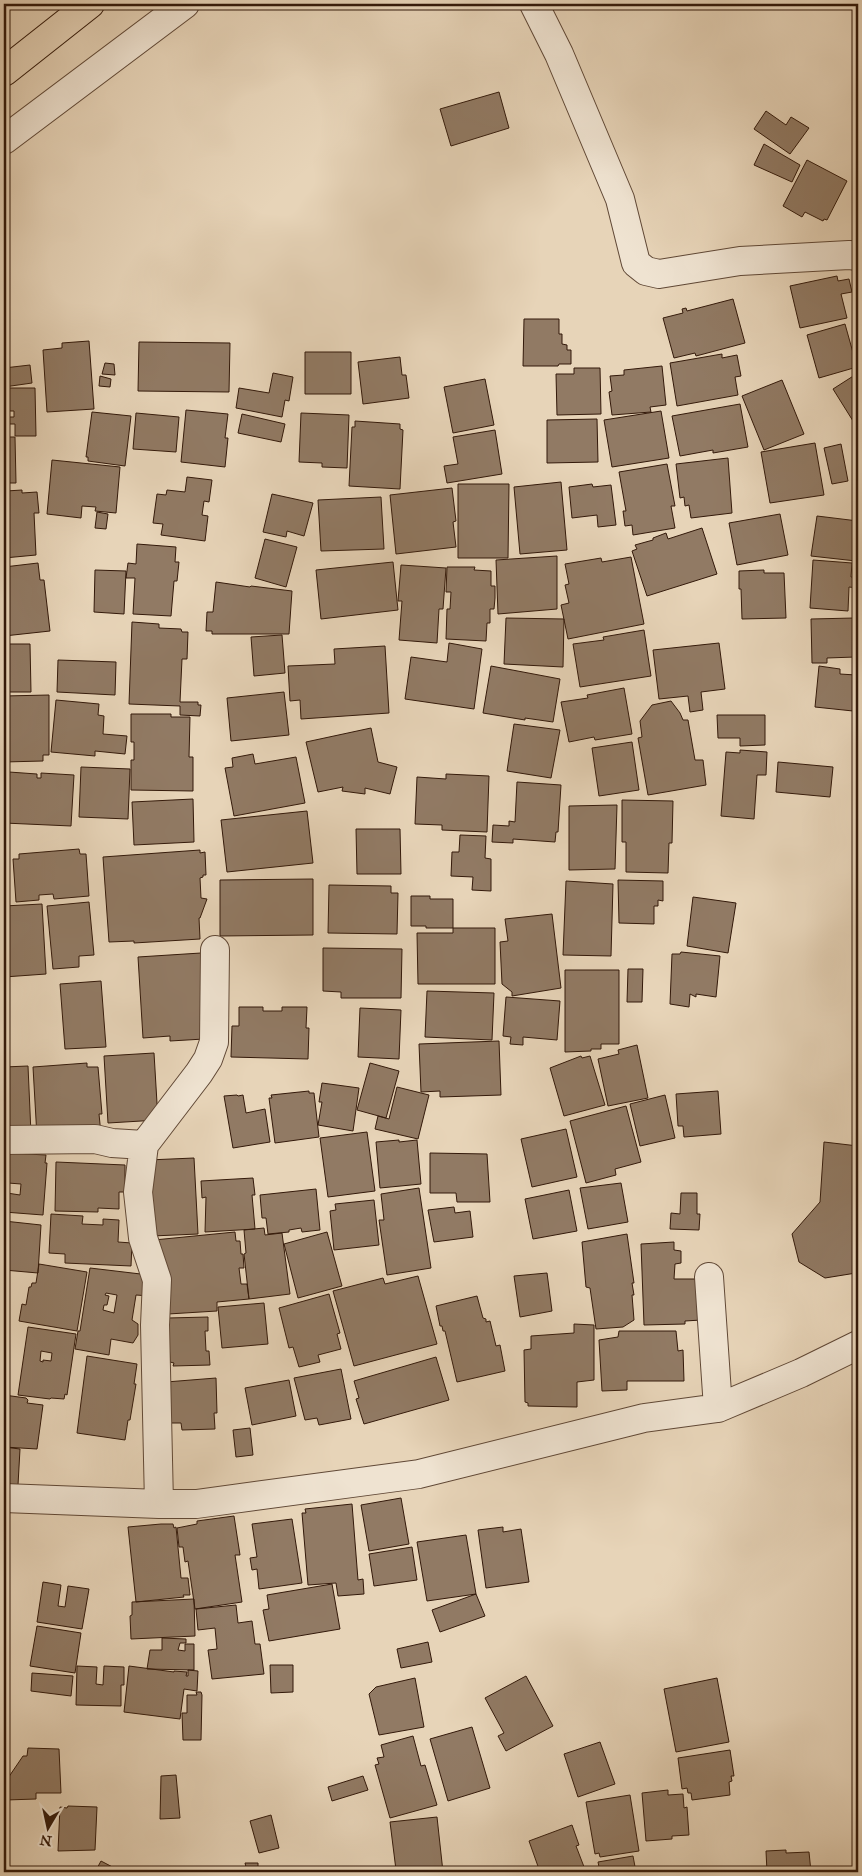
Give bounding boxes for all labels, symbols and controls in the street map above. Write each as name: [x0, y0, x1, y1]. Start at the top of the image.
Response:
north arrow: [22, 1804, 72, 1854]
text: N: [39, 1831, 53, 1850]

